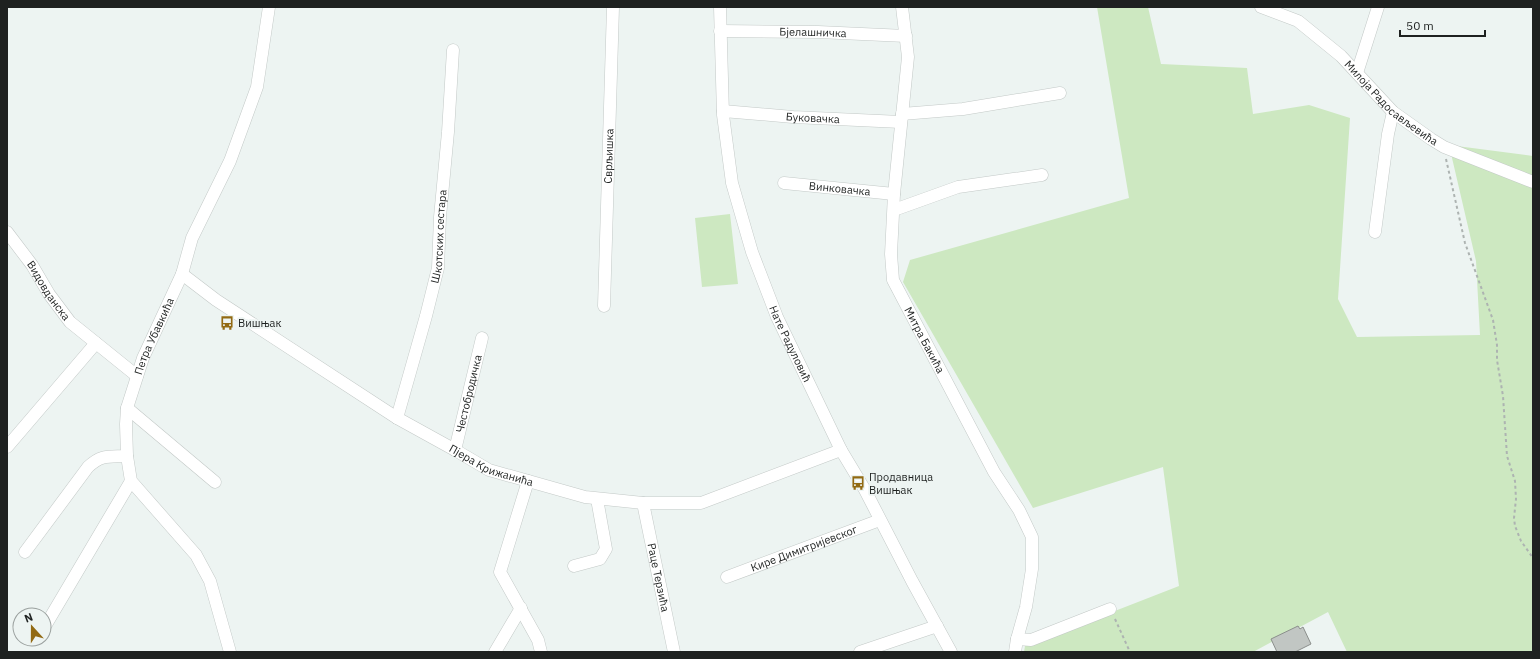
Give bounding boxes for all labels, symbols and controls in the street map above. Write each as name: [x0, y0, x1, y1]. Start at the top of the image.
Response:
scale bar: [1400, 12, 1485, 38]
text: 50 m: [1406, 18, 1434, 33]
street label: Бјелашничка: [779, 25, 847, 40]
street label: Милоја Радосављевића: [1341, 57, 1441, 149]
street label: Буковачка: [785, 109, 840, 126]
street label: Сврљишка: [601, 128, 616, 184]
street label: Винковачка: [808, 179, 871, 199]
street label: Шкотских сестара: [427, 189, 450, 285]
street label: Видовданска: [24, 258, 74, 323]
street label: Петра Убавкића: [131, 295, 177, 376]
street label: Нате Радуловић: [766, 304, 814, 384]
street label: Митра Бакића: [901, 304, 948, 376]
bus stop icon: Вишњак: [219, 315, 235, 331]
place label: Вишњак: [238, 316, 282, 330]
street label: Честобродичка: [452, 353, 485, 434]
street label: Пјера Крижанића: [447, 441, 535, 489]
place label: Продавница Вишњак: [869, 470, 933, 497]
bus stop icon: Продавница Вишњак: [850, 475, 866, 491]
street label: Кире Димитријевског: [749, 522, 859, 575]
street label: Раце Терзића: [645, 542, 672, 613]
north arrow: [12, 607, 52, 647]
text: N: [22, 610, 35, 626]

